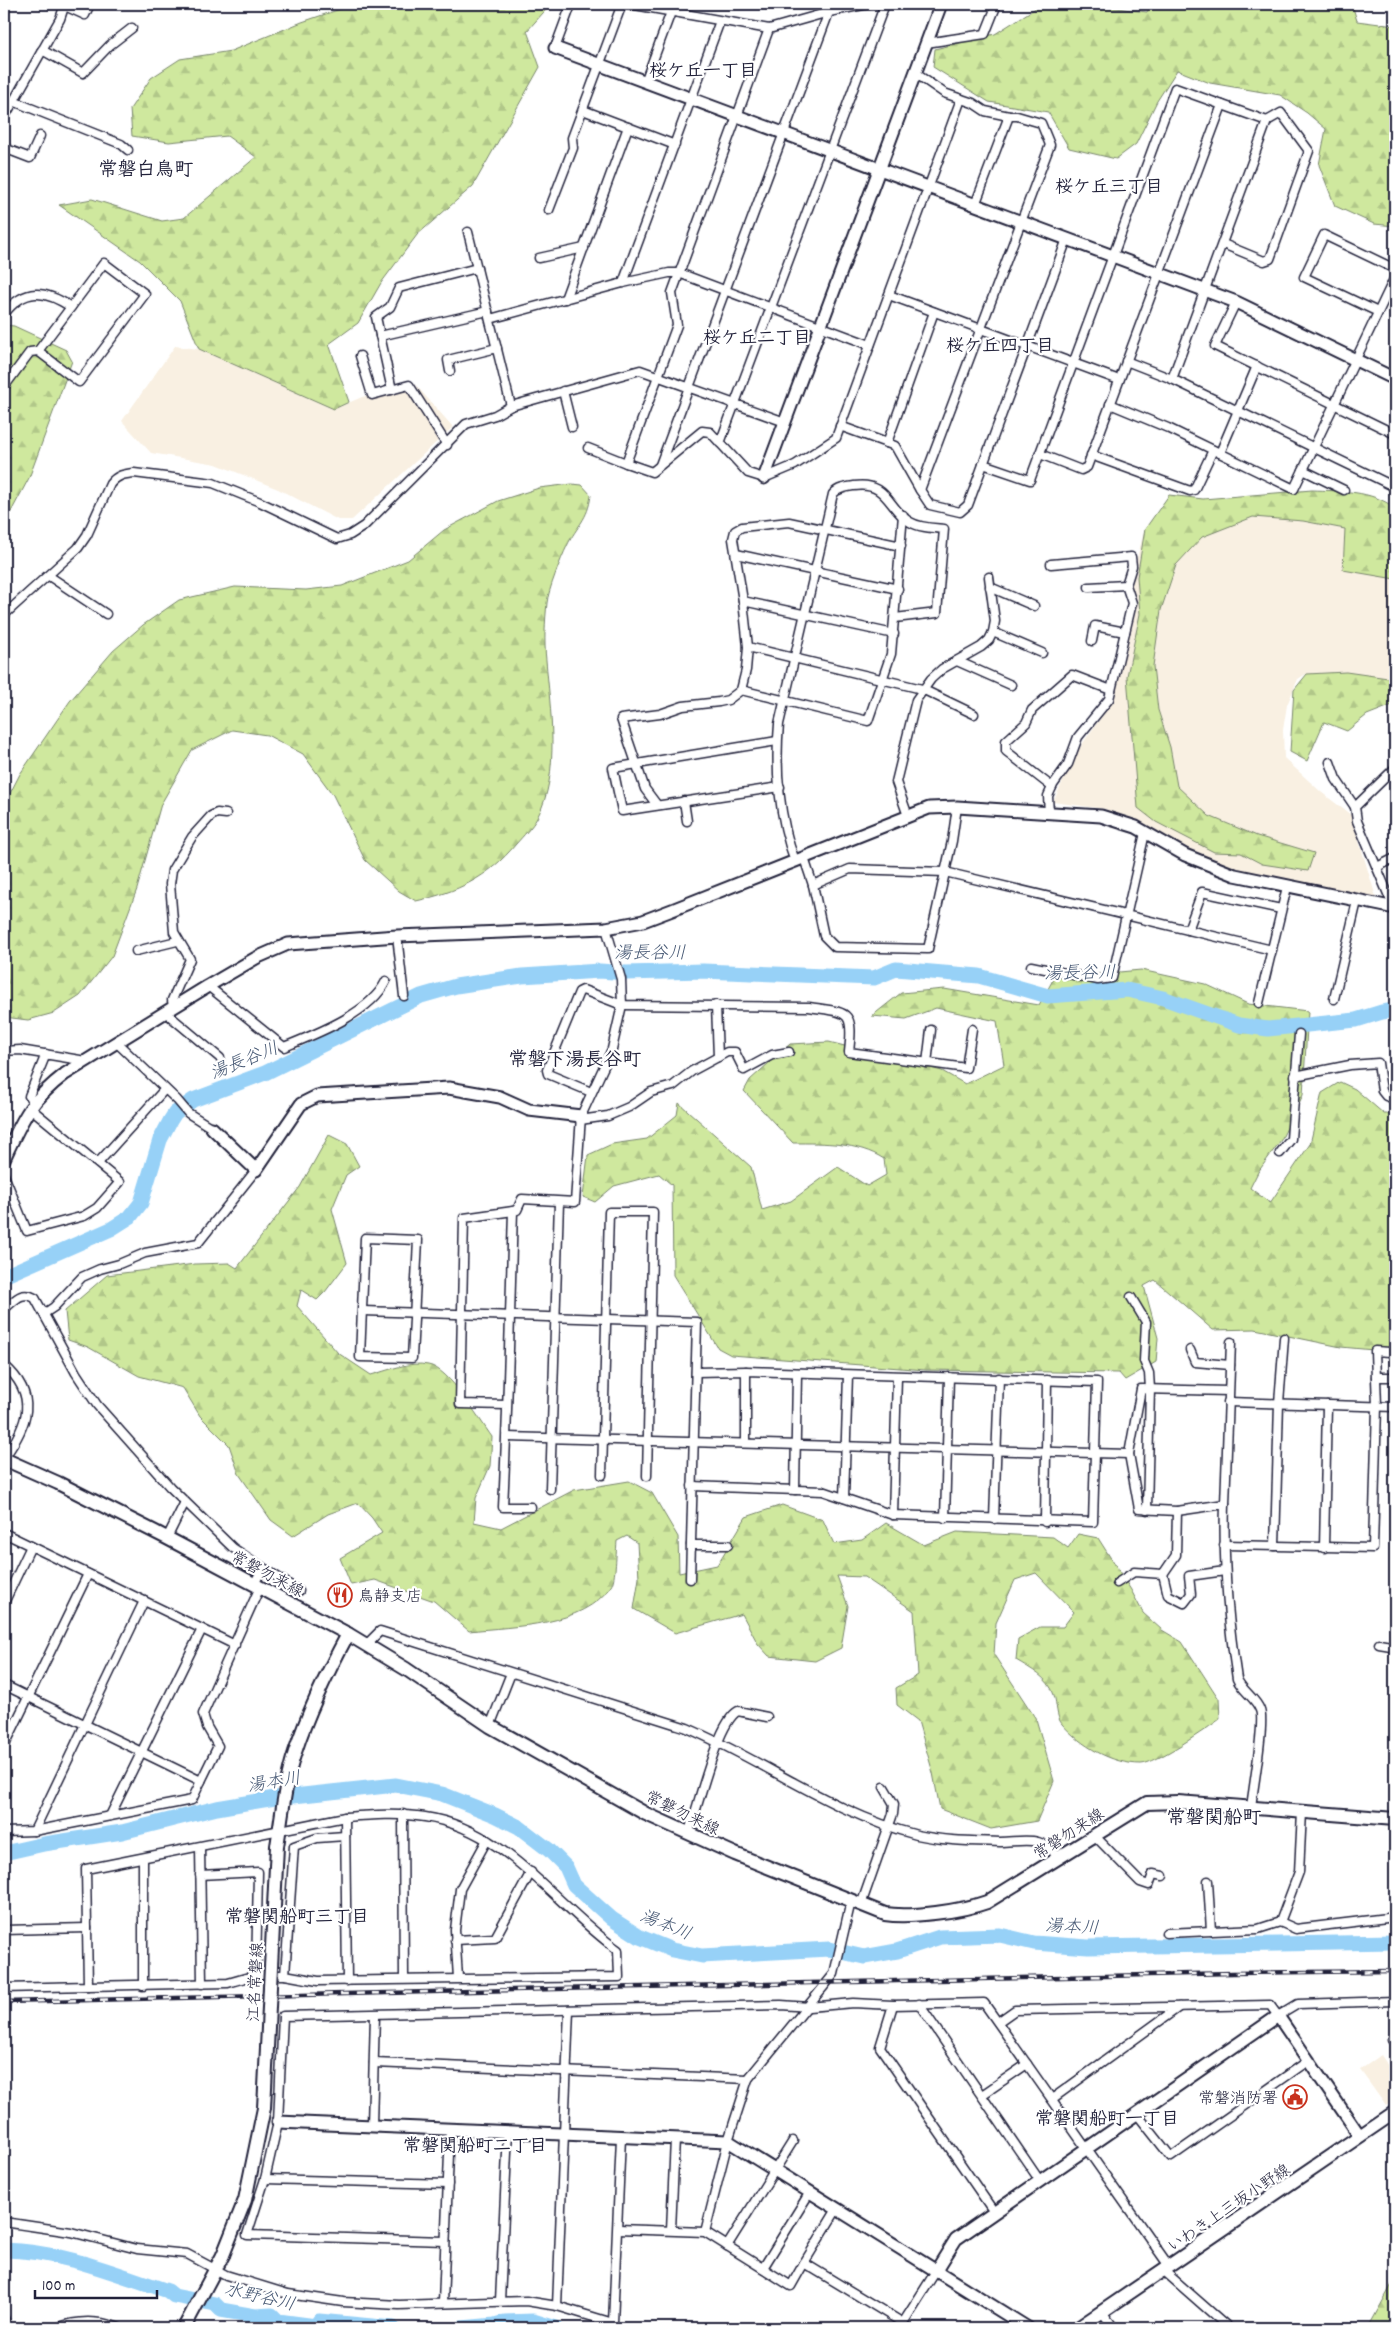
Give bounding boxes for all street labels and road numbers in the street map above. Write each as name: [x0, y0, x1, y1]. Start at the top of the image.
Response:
street label: 常磐勿来線: [226, 1546, 308, 1604]
street label: 常磐勿来線: [641, 1786, 723, 1842]
street label: 常磐勿来線: [1030, 1804, 1109, 1867]
street label: 江名常磐線: [243, 1942, 270, 2023]
street label: いわき上三坂小野線: [1163, 2159, 1296, 2259]

